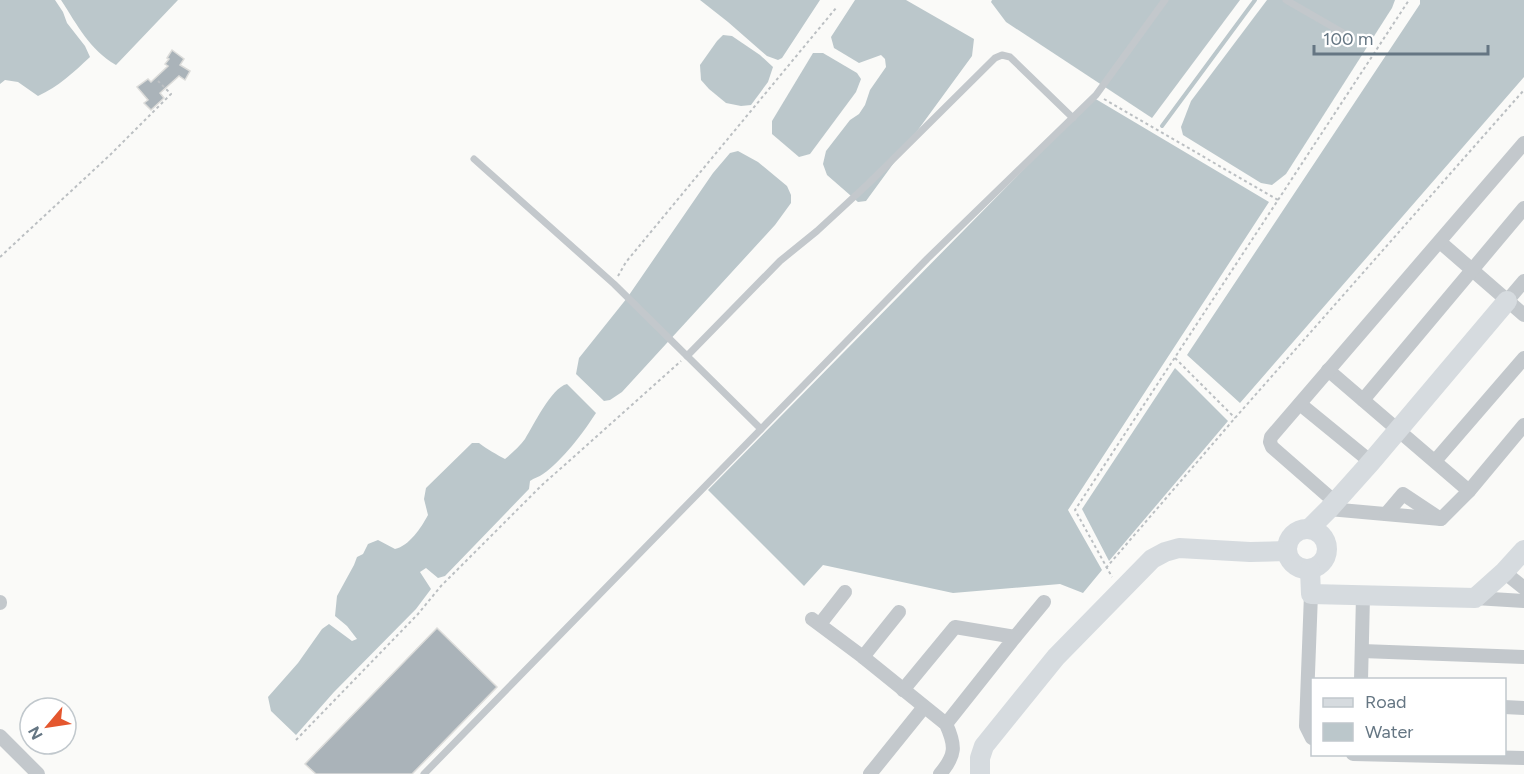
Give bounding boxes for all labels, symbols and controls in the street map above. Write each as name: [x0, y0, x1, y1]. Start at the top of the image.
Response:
scale bar: [1314, 18, 1488, 56]
text: 100 m: [1323, 28, 1373, 50]
legend: [1311, 678, 1506, 756]
text: Road: [1365, 691, 1406, 713]
north arrow: [18, 696, 78, 756]
text: Water: [1365, 721, 1413, 743]
text: N: [24, 723, 47, 743]

